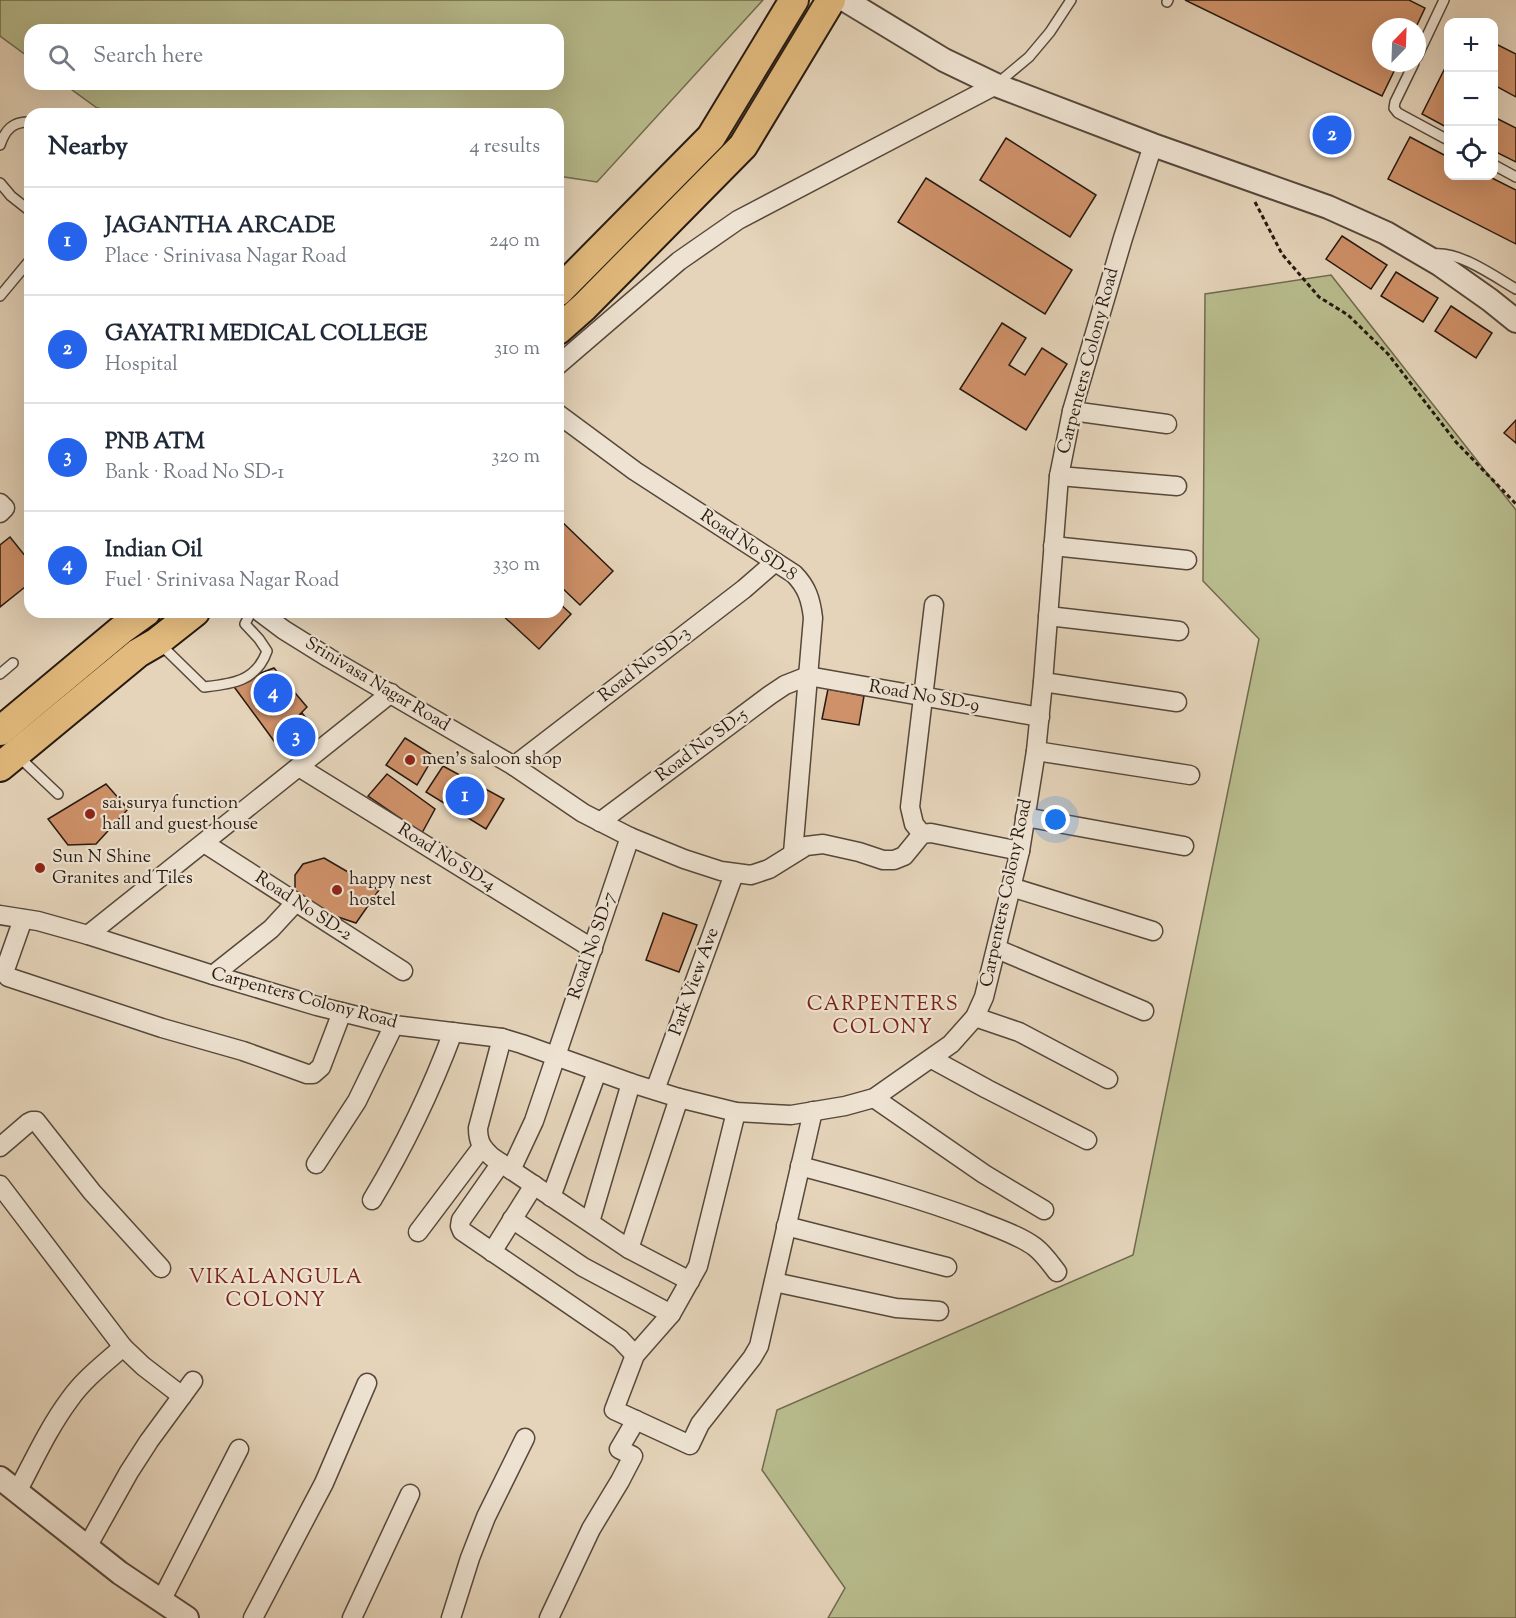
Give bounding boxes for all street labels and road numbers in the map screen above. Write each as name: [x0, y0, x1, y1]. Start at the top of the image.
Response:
street label: Carpenters Colony Road: [1052, 265, 1126, 457]
street label: Road No SD-8: [694, 504, 802, 588]
street label: Road No SD-3: [593, 621, 697, 709]
street label: Srinivasa Nagar Road: [299, 631, 455, 739]
street label: Road No SD-9: [867, 674, 982, 720]
street label: Road No SD-5: [651, 703, 753, 789]
street label: Carpenters Colony Road: [974, 796, 1040, 990]
street label: Road No SD-4: [392, 817, 500, 899]
street label: Road No SD-2: [249, 866, 357, 949]
street label: Road No SD-7: [562, 889, 624, 1003]
street label: Park View Ave: [663, 924, 727, 1040]
street label: Carpenters Colony Road: [208, 962, 400, 1036]

